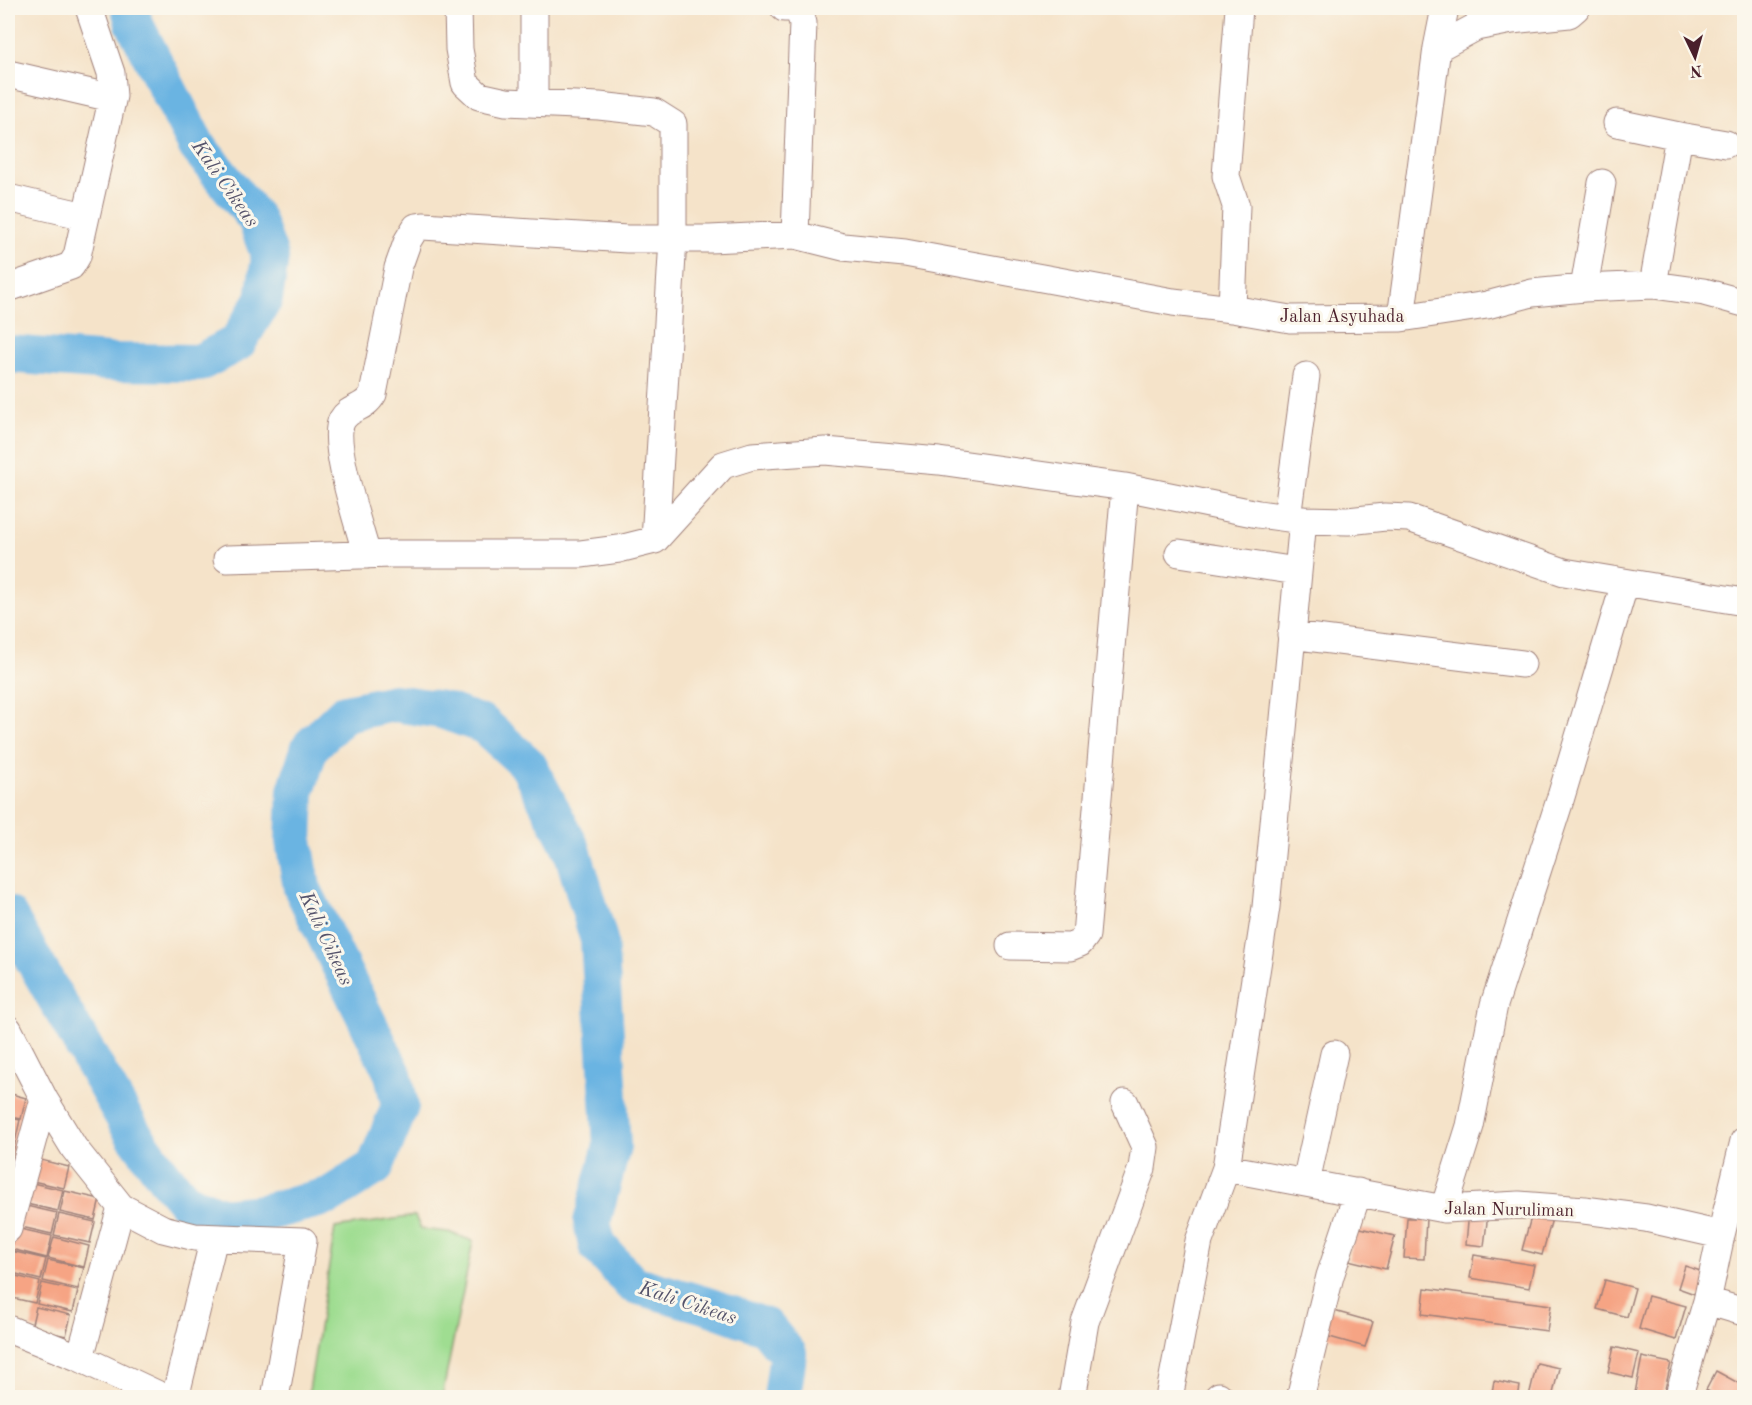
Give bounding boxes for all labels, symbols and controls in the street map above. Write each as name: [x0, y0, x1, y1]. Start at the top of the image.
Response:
north arrow: [1665, 27, 1725, 87]
text: N: [1689, 61, 1703, 79]
water label: Kali Cikeas: [187, 136, 262, 231]
street label: Jalan Asyuhada: [1280, 308, 1405, 326]
water label: Kali Cikeas: [294, 888, 356, 989]
street label: Jalan Nuruliman: [1444, 1200, 1575, 1220]
water label: Kali Cikeas: [635, 1278, 739, 1329]

